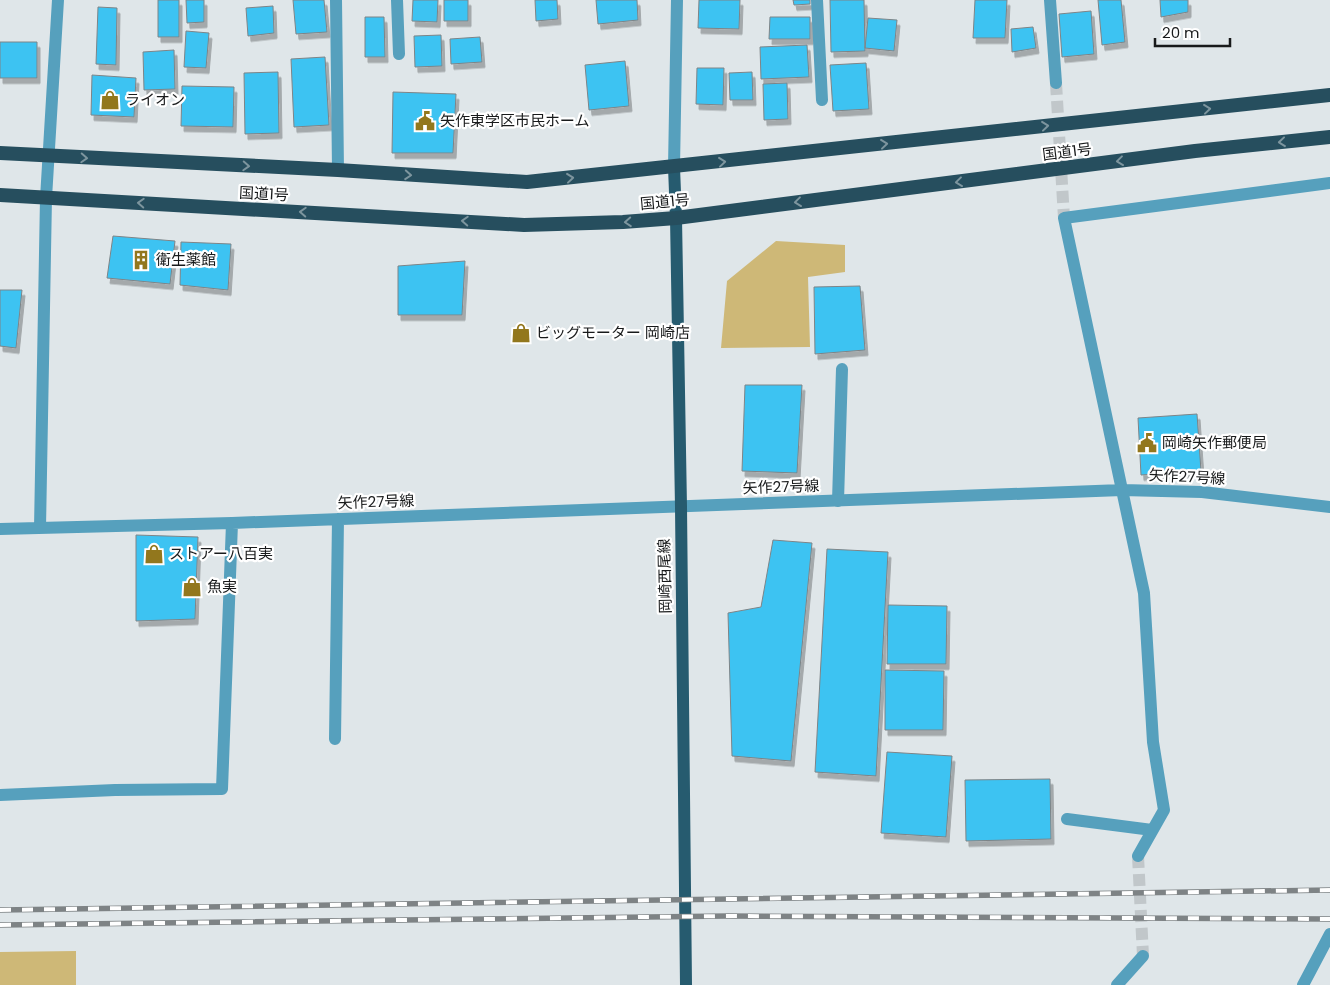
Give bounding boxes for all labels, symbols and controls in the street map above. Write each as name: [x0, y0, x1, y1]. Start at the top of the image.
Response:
scale bar: [1155, 15, 1230, 47]
text: 20 m: [1162, 22, 1200, 43]
shop icon: ライオン: [99, 89, 121, 111]
place label: ライオン: [125, 89, 185, 110]
one-way arrow: [1203, 104, 1211, 115]
public building icon: 矢作東学区市民ホーム: [414, 110, 436, 132]
place label: 矢作東学区市民ホーム: [440, 110, 590, 131]
one-way arrow: [1042, 121, 1050, 132]
one-way arrow: [1277, 136, 1285, 147]
street label: 国道1号: [1041, 138, 1093, 165]
one-way arrow: [880, 139, 888, 150]
one-way arrow: [80, 153, 88, 164]
one-way arrow: [1116, 155, 1124, 166]
one-way arrow: [719, 157, 727, 168]
one-way arrow: [242, 161, 250, 171]
one-way arrow: [404, 169, 412, 180]
one-way arrow: [567, 173, 575, 184]
one-way arrow: [955, 176, 963, 187]
street label: 国道1号: [239, 182, 289, 205]
street label: 国道1号: [639, 189, 691, 214]
one-way arrow: [137, 197, 145, 208]
one-way arrow: [793, 197, 802, 207]
one-way arrow: [299, 207, 307, 218]
one-way arrow: [461, 216, 469, 227]
one-way arrow: [624, 216, 632, 227]
building icon: 衛生薬館: [130, 249, 152, 271]
place label: 衛生薬館: [156, 249, 216, 270]
shop icon: ビッグモーター 岡崎店: [510, 322, 532, 344]
place label: ビッグモーター 岡崎店: [536, 322, 690, 343]
public building icon: 岡崎矢作郵便局: [1136, 432, 1158, 454]
place label: 岡崎矢作郵便局: [1162, 432, 1267, 453]
street label: 矢作27号線: [1148, 464, 1226, 489]
street label: 矢作27号線: [742, 475, 820, 498]
street label: 矢作27号線: [337, 490, 415, 513]
street label: 岡崎西尾線: [653, 538, 676, 614]
shop icon: ストアー八百実: [143, 543, 165, 565]
place label: ストアー八百実: [169, 543, 273, 564]
shop icon: 魚実: [181, 576, 203, 598]
place label: 魚実: [207, 576, 237, 597]

